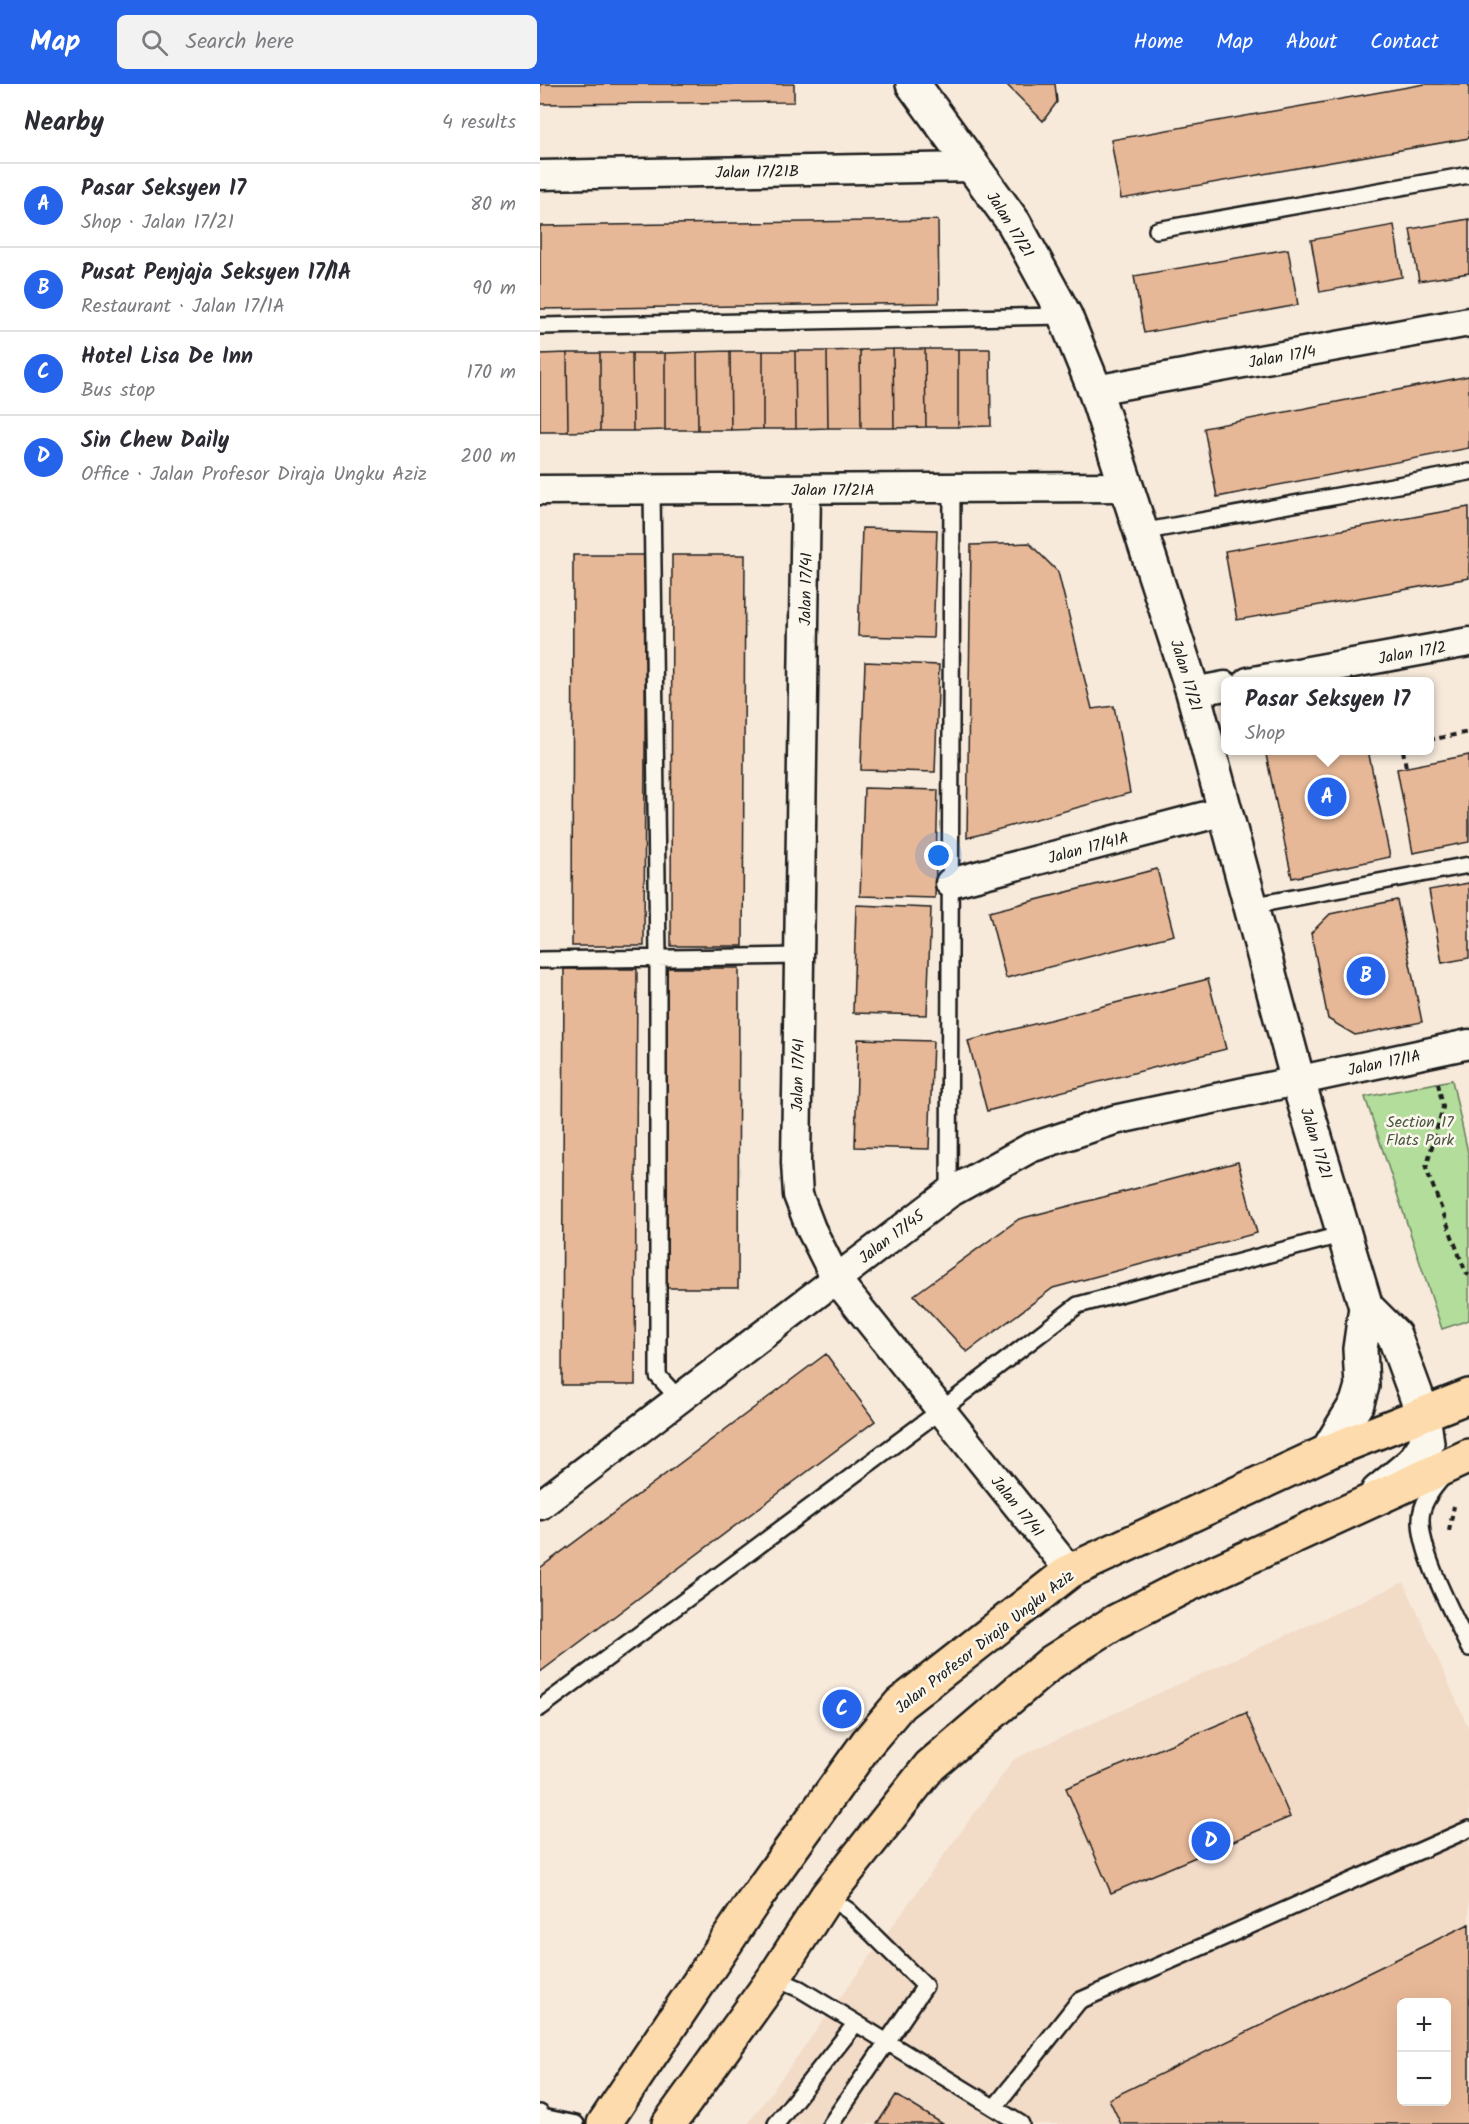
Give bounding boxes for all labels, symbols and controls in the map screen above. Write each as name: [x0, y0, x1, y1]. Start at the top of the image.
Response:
search box: [117, 15, 537, 69]
text: Map: [30, 20, 81, 65]
text: Search here: [186, 25, 294, 60]
icon: search: [138, 26, 171, 59]
text: Home: [1134, 26, 1183, 59]
text: Map: [1216, 26, 1253, 59]
text: About: [1286, 26, 1337, 59]
text: Contact: [1370, 26, 1439, 59]
text: Nearby: [24, 102, 104, 144]
text: 4 results: [442, 107, 516, 139]
street label: Jalan 17/21B: [715, 159, 799, 186]
text: Pasar Seksyen 17: [81, 172, 246, 207]
street label: Jalan 17/21: [980, 187, 1040, 263]
text: A: [37, 189, 50, 221]
text: 80 m: [470, 189, 516, 221]
text: Shop · Jalan 17/21: [81, 207, 234, 239]
text: Pusat Penjaja Seksyen 17/1A: [81, 256, 352, 291]
text: B: [37, 273, 50, 305]
text: 90 m: [472, 273, 516, 305]
text: Restaurant · Jalan 17/1A: [81, 291, 285, 323]
street label: Jalan 17/4: [1246, 339, 1318, 376]
text: Hotel Lisa De Inn: [81, 340, 253, 375]
text: C: [37, 357, 50, 389]
text: 170 m: [467, 357, 516, 389]
text: Bus stop: [81, 375, 155, 407]
text: Sin Chew Daily: [81, 424, 229, 459]
text: D: [37, 441, 50, 473]
text: 200 m: [460, 441, 516, 473]
text: Office · Jalan Profesor Diraja Ungku Aziz: [81, 459, 427, 491]
street label: Jalan 17/21A: [791, 478, 875, 503]
street label: Jalan 17/41: [793, 552, 820, 626]
street label: Jalan 17/2: [1376, 635, 1448, 672]
street label: Jalan 17/21: [1163, 637, 1208, 714]
popup: [1221, 677, 1434, 755]
text: Pasar Seksyen 17: [1245, 683, 1410, 718]
text: Shop: [1245, 718, 1285, 750]
pin: A: [1308, 774, 1346, 820]
street label: Jalan 17/41A: [1045, 826, 1132, 871]
your location: [924, 841, 953, 870]
pin: B: [1346, 954, 1386, 998]
street label: Jalan 17/41: [785, 1038, 812, 1112]
street label: Jalan 17/1A: [1345, 1043, 1423, 1083]
street label: Jalan 17/21: [1293, 1105, 1338, 1182]
park label: Section 17 Flats Park: [1386, 1110, 1455, 1153]
street label: Jalan 17/45: [854, 1203, 931, 1270]
street label: Jalan 17/41: [984, 1471, 1050, 1543]
street label: Jalan Profesor Diraja Ungku Aziz: [890, 1564, 1080, 1720]
pin: C: [822, 1686, 862, 1732]
pin: D: [1192, 1818, 1230, 1864]
map controls: [1397, 1998, 1451, 2106]
button: +: [1397, 1998, 1451, 2052]
button: −: [1397, 2052, 1451, 2106]

